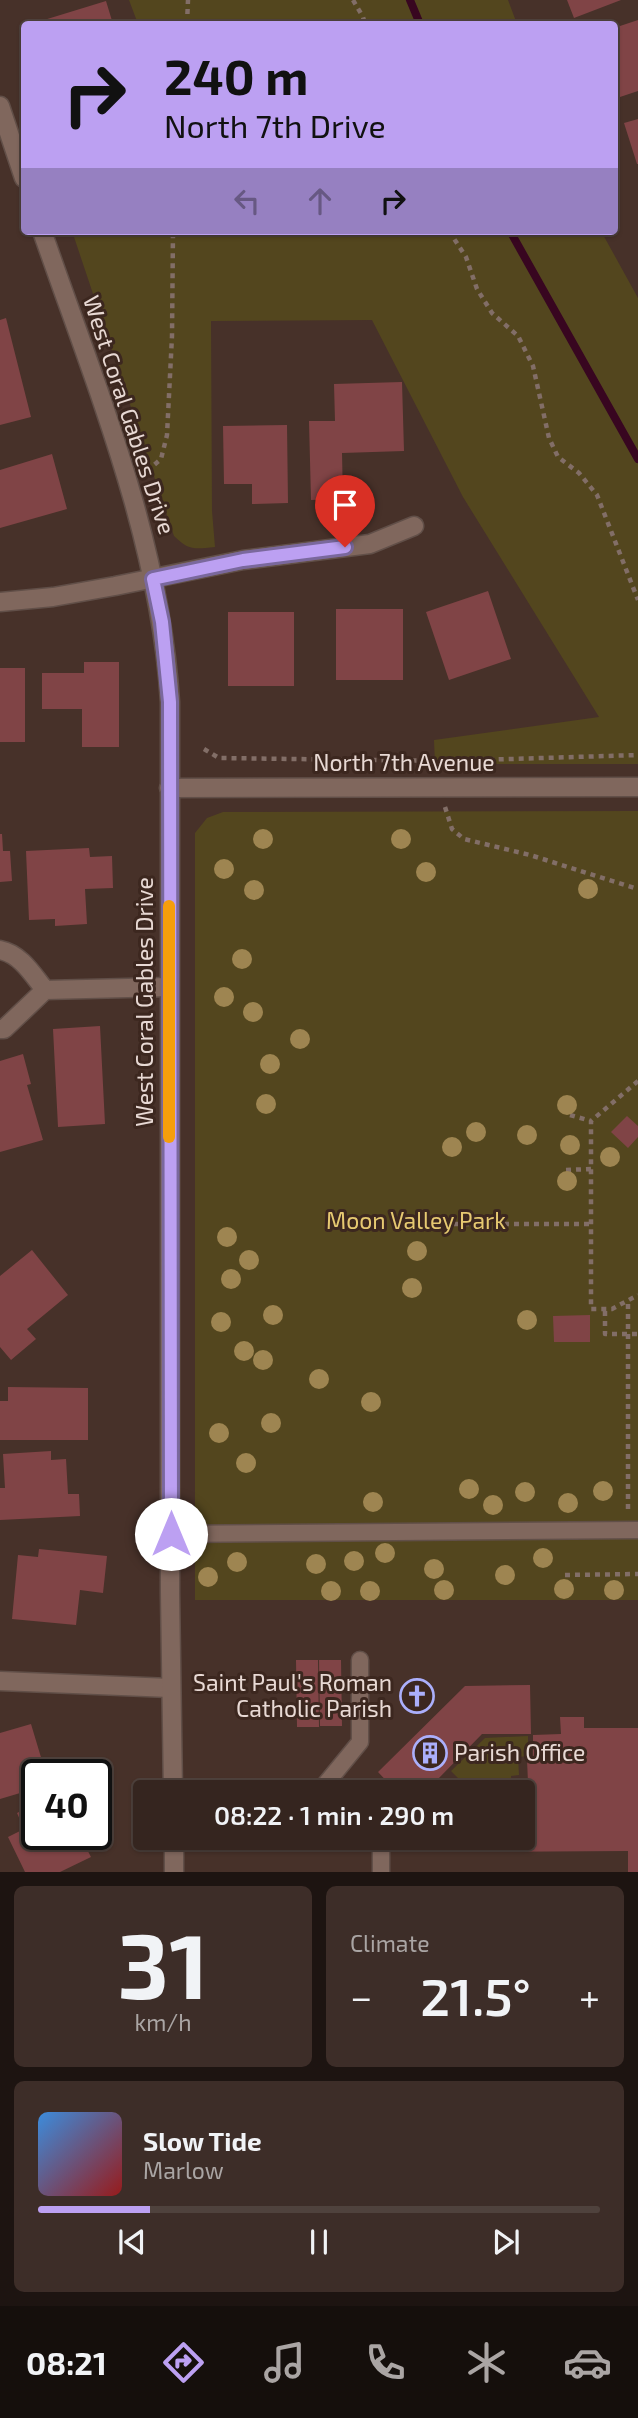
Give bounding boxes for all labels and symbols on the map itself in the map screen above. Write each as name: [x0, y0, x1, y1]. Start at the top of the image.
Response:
street label: West Coral Gables Drive: [78, 292, 182, 538]
pin: [315, 475, 375, 547]
street label: North 7th Avenue: [313, 748, 495, 776]
street label: West Coral Gables Drive: [130, 877, 158, 1127]
park label: Moon Valley Park: [326, 1206, 506, 1234]
position arrow: [134, 1497, 208, 1571]
place label: Saint Paul's Roman Catholic Parish: [193, 1668, 392, 1722]
church icon: Saint Paul's Roman Catholic Parish: [398, 1677, 436, 1715]
building icon: Parish Office: [411, 1734, 449, 1772]
place label: Parish Office: [454, 1738, 585, 1766]
speed limit sign: 40: [21, 1759, 112, 1850]

